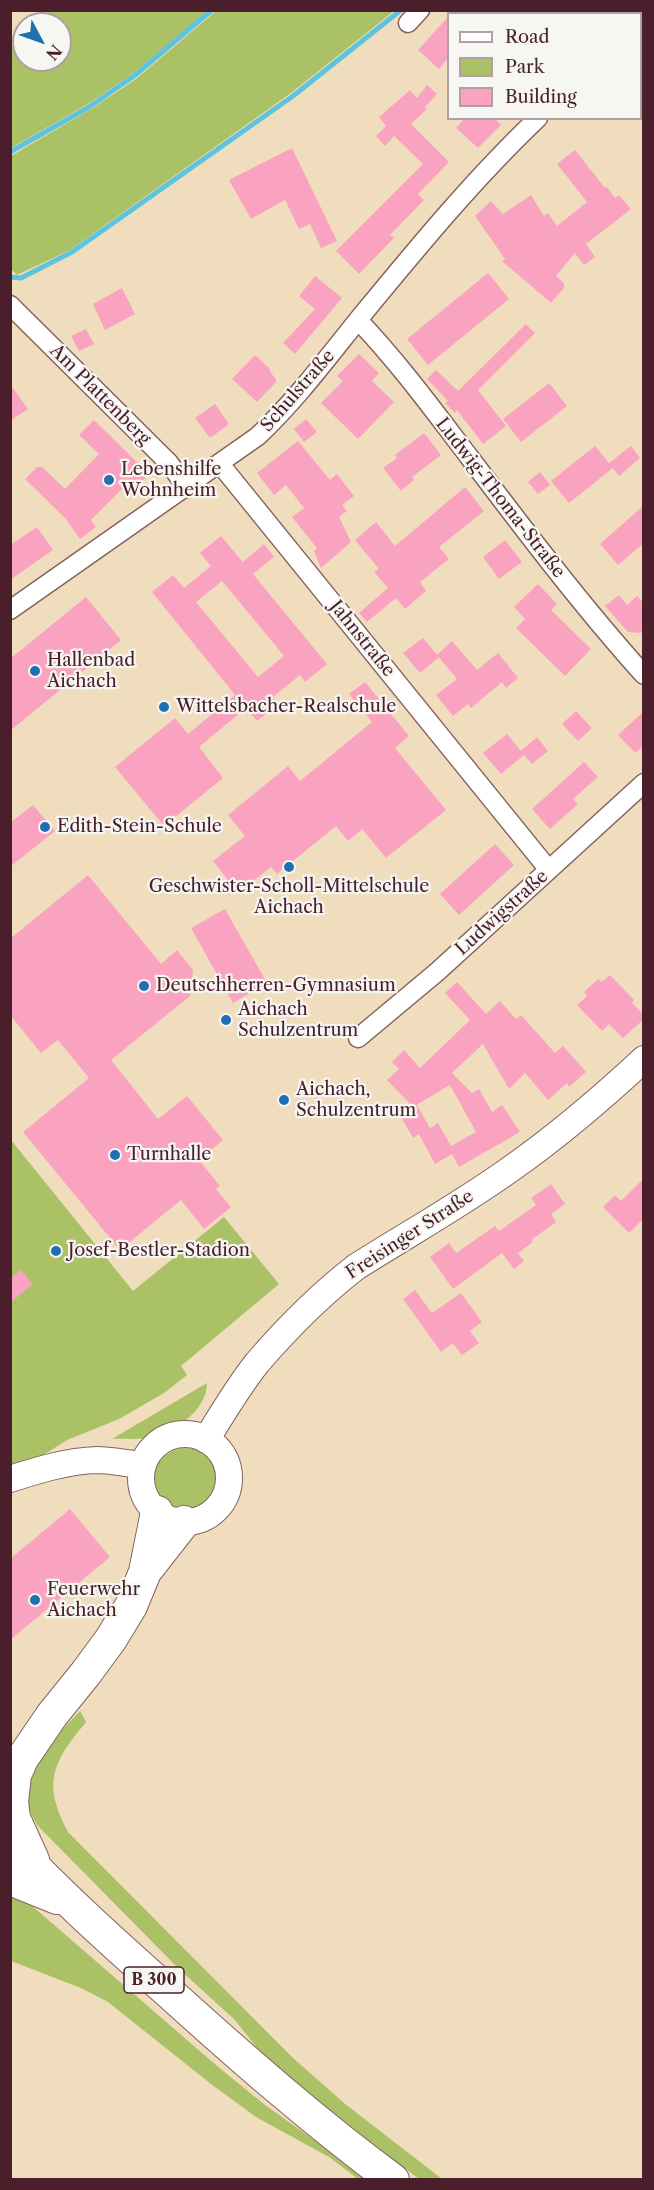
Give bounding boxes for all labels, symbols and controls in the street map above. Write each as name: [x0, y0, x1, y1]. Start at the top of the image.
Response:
north arrow: [12, 12, 72, 72]
legend: [447, 12, 642, 120]
text: Road: [505, 26, 550, 48]
text: N: [42, 41, 66, 64]
text: Park: [505, 56, 544, 78]
text: Building: [505, 86, 577, 108]
street label: Am Plattenberg: [45, 340, 155, 450]
street label: Schulstraße: [257, 346, 339, 436]
street label: Ludwig-Thoma-Straße: [431, 414, 569, 582]
place label: Lebenshilfe Wohnheim: [121, 459, 221, 502]
marker: Lebenshilfe Wohnheim: [102, 473, 116, 487]
street label: Jahnstraße: [325, 597, 399, 681]
place label: Hallenbad Aichach: [47, 650, 135, 692]
marker: Hallenbad Aichach: [28, 664, 42, 678]
place label: Wittelsbacher-Realschule: [176, 696, 396, 718]
marker: Wittelsbacher-Realschule: [157, 700, 171, 714]
place label: Edith-Stein-Schule: [57, 816, 222, 838]
marker: Edith-Stein-Schule: [38, 820, 52, 834]
marker: Geschwister-Scholl-Mittelschule Aichach: [282, 860, 296, 874]
street label: Ludwigstraße: [451, 866, 553, 960]
place label: Geschwister-Scholl-Mittelschule Aichach: [149, 876, 429, 918]
place label: Deutschherren-Gymnasium: [156, 975, 396, 997]
marker: Deutschherren-Gymnasium: [137, 979, 151, 993]
place label: Aichach Schulzentrum: [238, 999, 358, 1042]
marker: Aichach Schulzentrum: [219, 1013, 233, 1027]
place label: Aichach, Schulzentrum: [296, 1079, 416, 1122]
marker: Aichach, Schulzentrum: [277, 1093, 291, 1107]
place label: Turnhalle: [127, 1144, 211, 1166]
marker: Turnhalle: [108, 1148, 122, 1162]
street label: Freisinger Straße: [342, 1186, 478, 1284]
place label: Josef-Bestler-Stadion: [68, 1240, 250, 1262]
marker: Josef-Bestler-Stadion: [49, 1244, 63, 1258]
place label: Feuerwehr Aichach: [47, 1579, 140, 1622]
marker: Feuerwehr Aichach: [28, 1593, 42, 1607]
road number: B 300: [124, 1967, 184, 1993]

